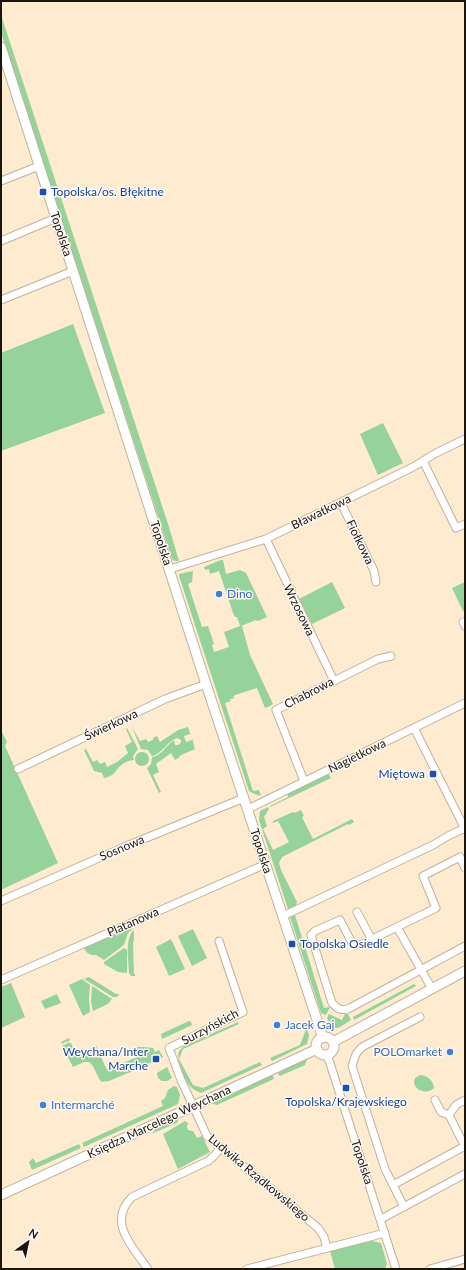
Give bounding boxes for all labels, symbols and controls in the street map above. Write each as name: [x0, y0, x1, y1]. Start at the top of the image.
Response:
place label: Topolska/os. Błękitne: [51, 184, 164, 199]
marker: Topolska/os. Błękitne: [38, 187, 48, 197]
street label: Topolska: [47, 210, 76, 258]
street label: Bławatkowa: [288, 491, 353, 532]
street label: Fiołkowa: [343, 517, 378, 567]
street label: Topolska: [147, 519, 176, 567]
street label: Wrzosowa: [281, 581, 318, 638]
place label: Dino: [227, 586, 253, 601]
marker: Dino: [214, 589, 224, 599]
street label: Chabrowa: [282, 674, 336, 711]
street label: Świerkowa: [82, 706, 140, 743]
street label: Nagietkowa: [325, 735, 388, 776]
place label: Miętowa: [378, 766, 425, 781]
marker: Miętowa: [428, 769, 438, 779]
street label: Topolska: [247, 827, 276, 875]
street label: Sosnowa: [97, 831, 146, 864]
street label: Platanowa: [105, 904, 161, 940]
place label: Topolska Osiedle: [300, 936, 389, 951]
marker: Topolska Osiedle: [287, 939, 297, 949]
street label: Surzyńskich: [179, 1005, 241, 1048]
place label: Jacek Gaj: [285, 1017, 335, 1032]
marker: Jacek Gaj: [272, 1020, 282, 1030]
place label: Weychana/Inter Marche: [63, 1044, 149, 1073]
place label: POLOmarket: [373, 1044, 443, 1059]
marker: POLOmarket: [445, 1047, 455, 1057]
marker: Weychana/Inter Marche: [151, 1054, 161, 1064]
street label: Księdza Marcelego Weychana: [85, 1082, 233, 1161]
marker: Topolska/Krajewskiego: [341, 1083, 351, 1093]
place label: Topolska/Krajewskiego: [285, 1094, 407, 1109]
place label: Intermarché: [51, 1097, 115, 1112]
marker: Intermarché: [38, 1100, 48, 1110]
street label: Ludwika Rządkowskiego: [206, 1131, 313, 1224]
street label: Topolska: [348, 1138, 377, 1186]
north arrow: [8, 1222, 48, 1262]
text: N: [27, 1225, 41, 1241]

